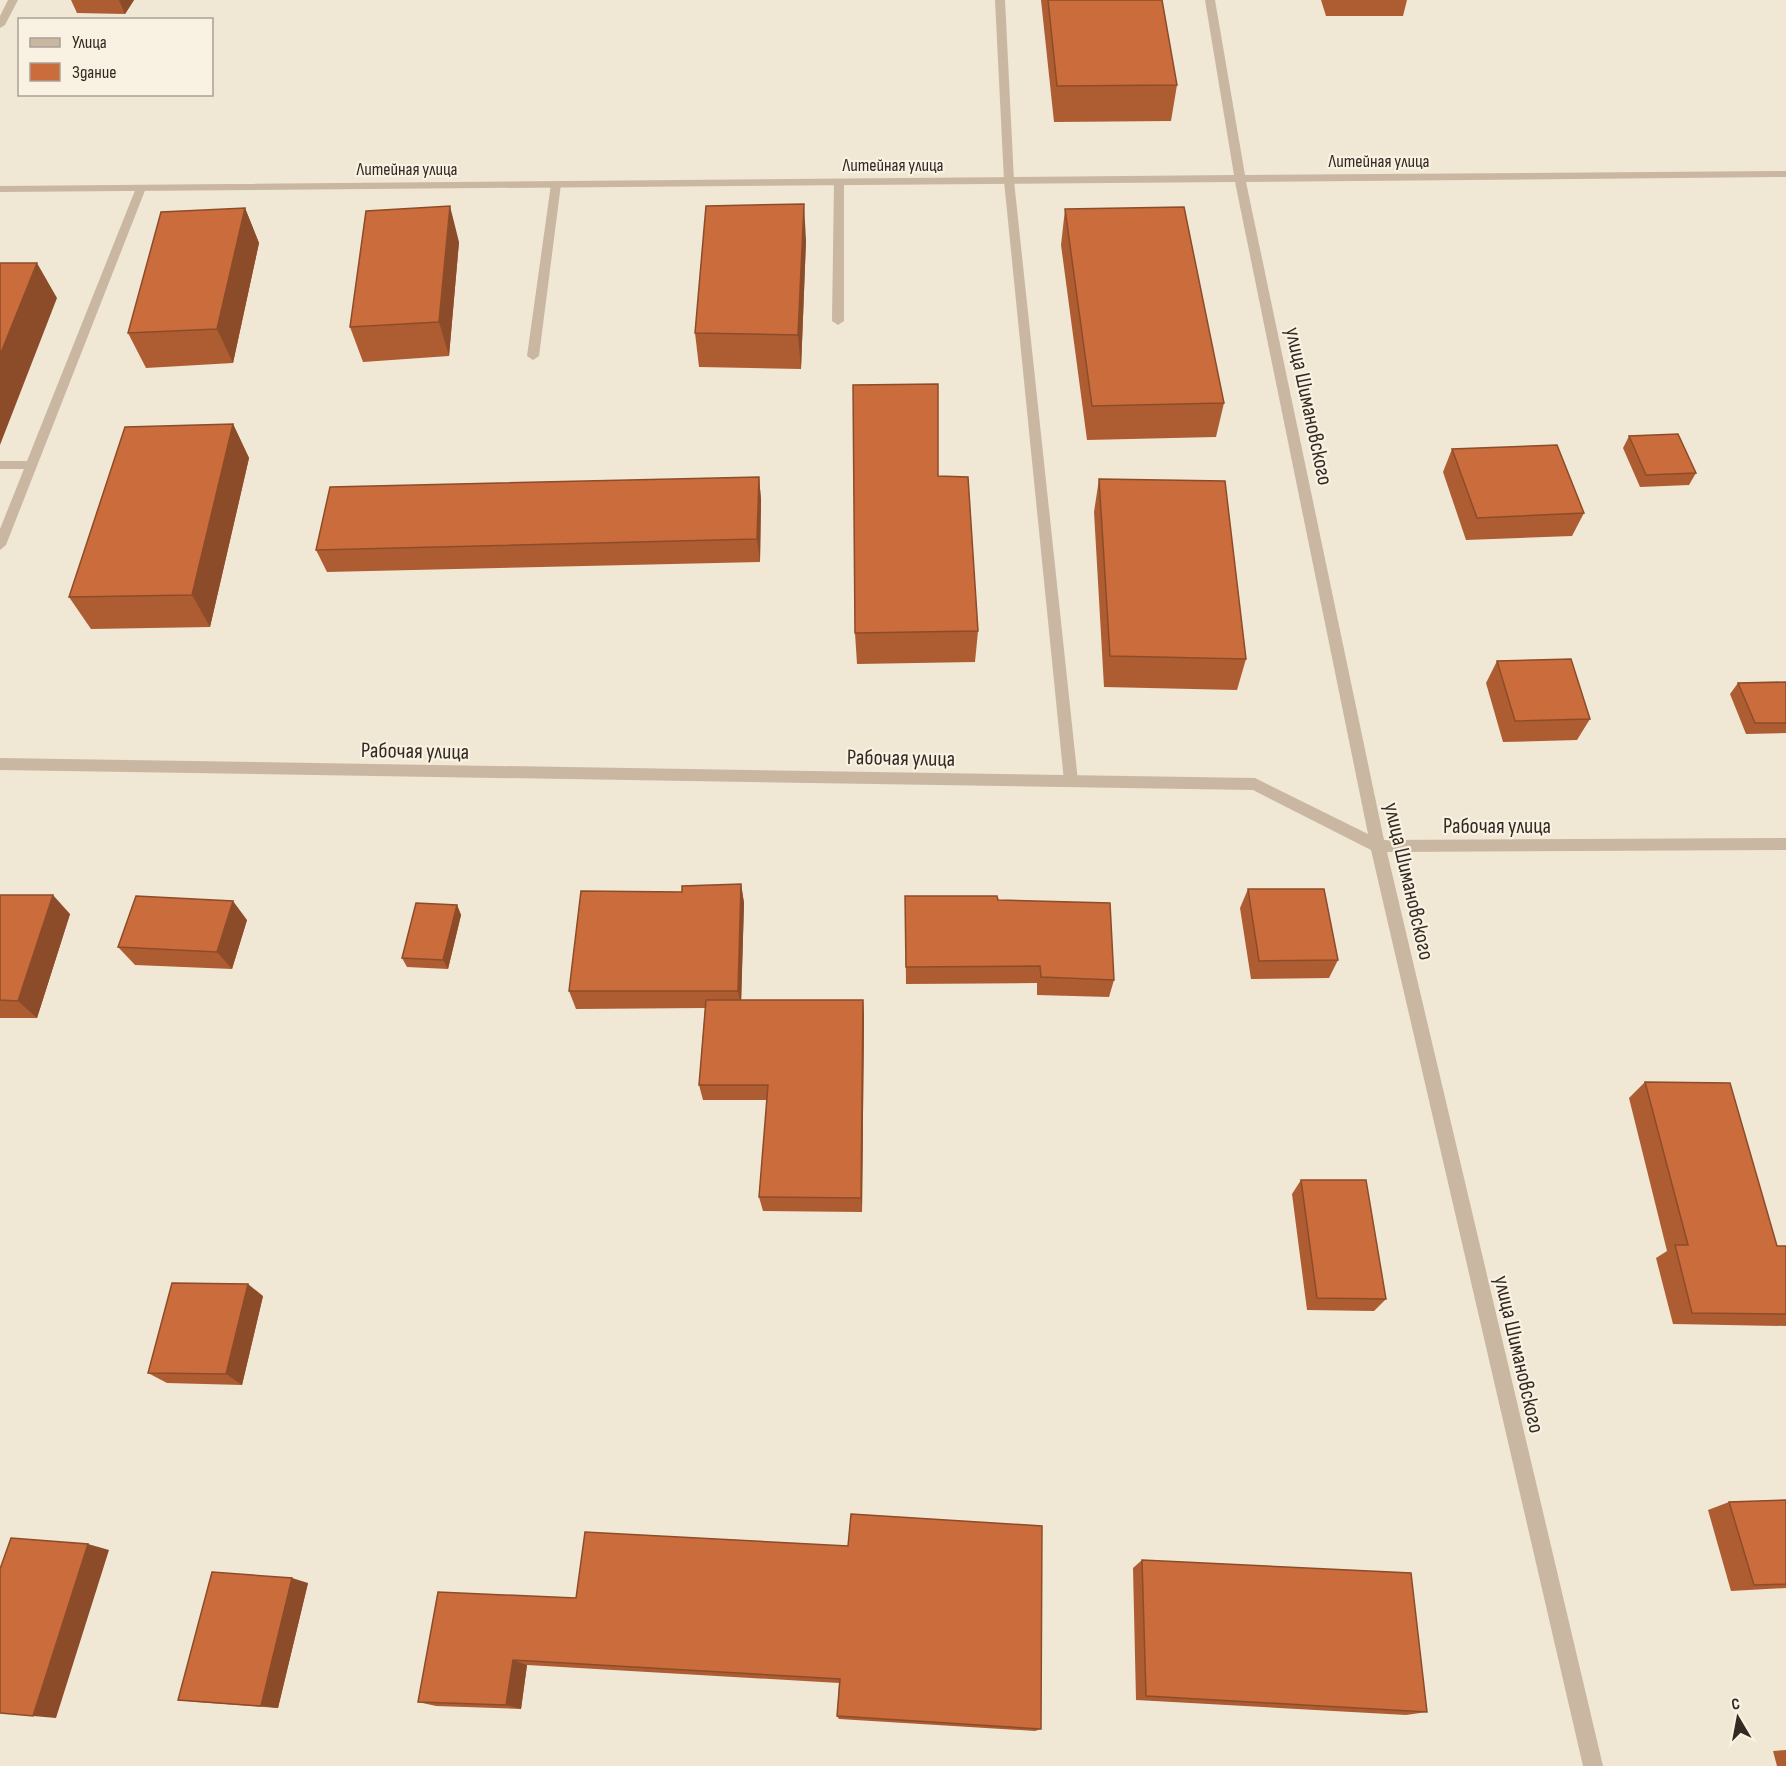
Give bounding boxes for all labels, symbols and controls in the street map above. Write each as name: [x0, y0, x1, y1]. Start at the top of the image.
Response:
legend: [18, 18, 213, 96]
text: Улица: [72, 32, 107, 53]
text: Здание: [72, 62, 117, 83]
street label: Литейная улица: [1328, 151, 1430, 172]
street label: Литейная улица: [842, 155, 944, 176]
street label: Литейная улица: [356, 159, 458, 180]
street label: улица Шимановского: [1279, 325, 1338, 488]
street label: Рабочая улица: [361, 737, 469, 766]
street label: Рабочая улица: [847, 744, 955, 773]
street label: улица Шимановского: [1377, 800, 1440, 963]
street label: Рабочая улица: [1443, 813, 1551, 840]
street label: улица Шимановского: [1487, 1273, 1550, 1436]
north arrow: [1708, 1688, 1768, 1748]
text: С: [1730, 1695, 1741, 1715]

